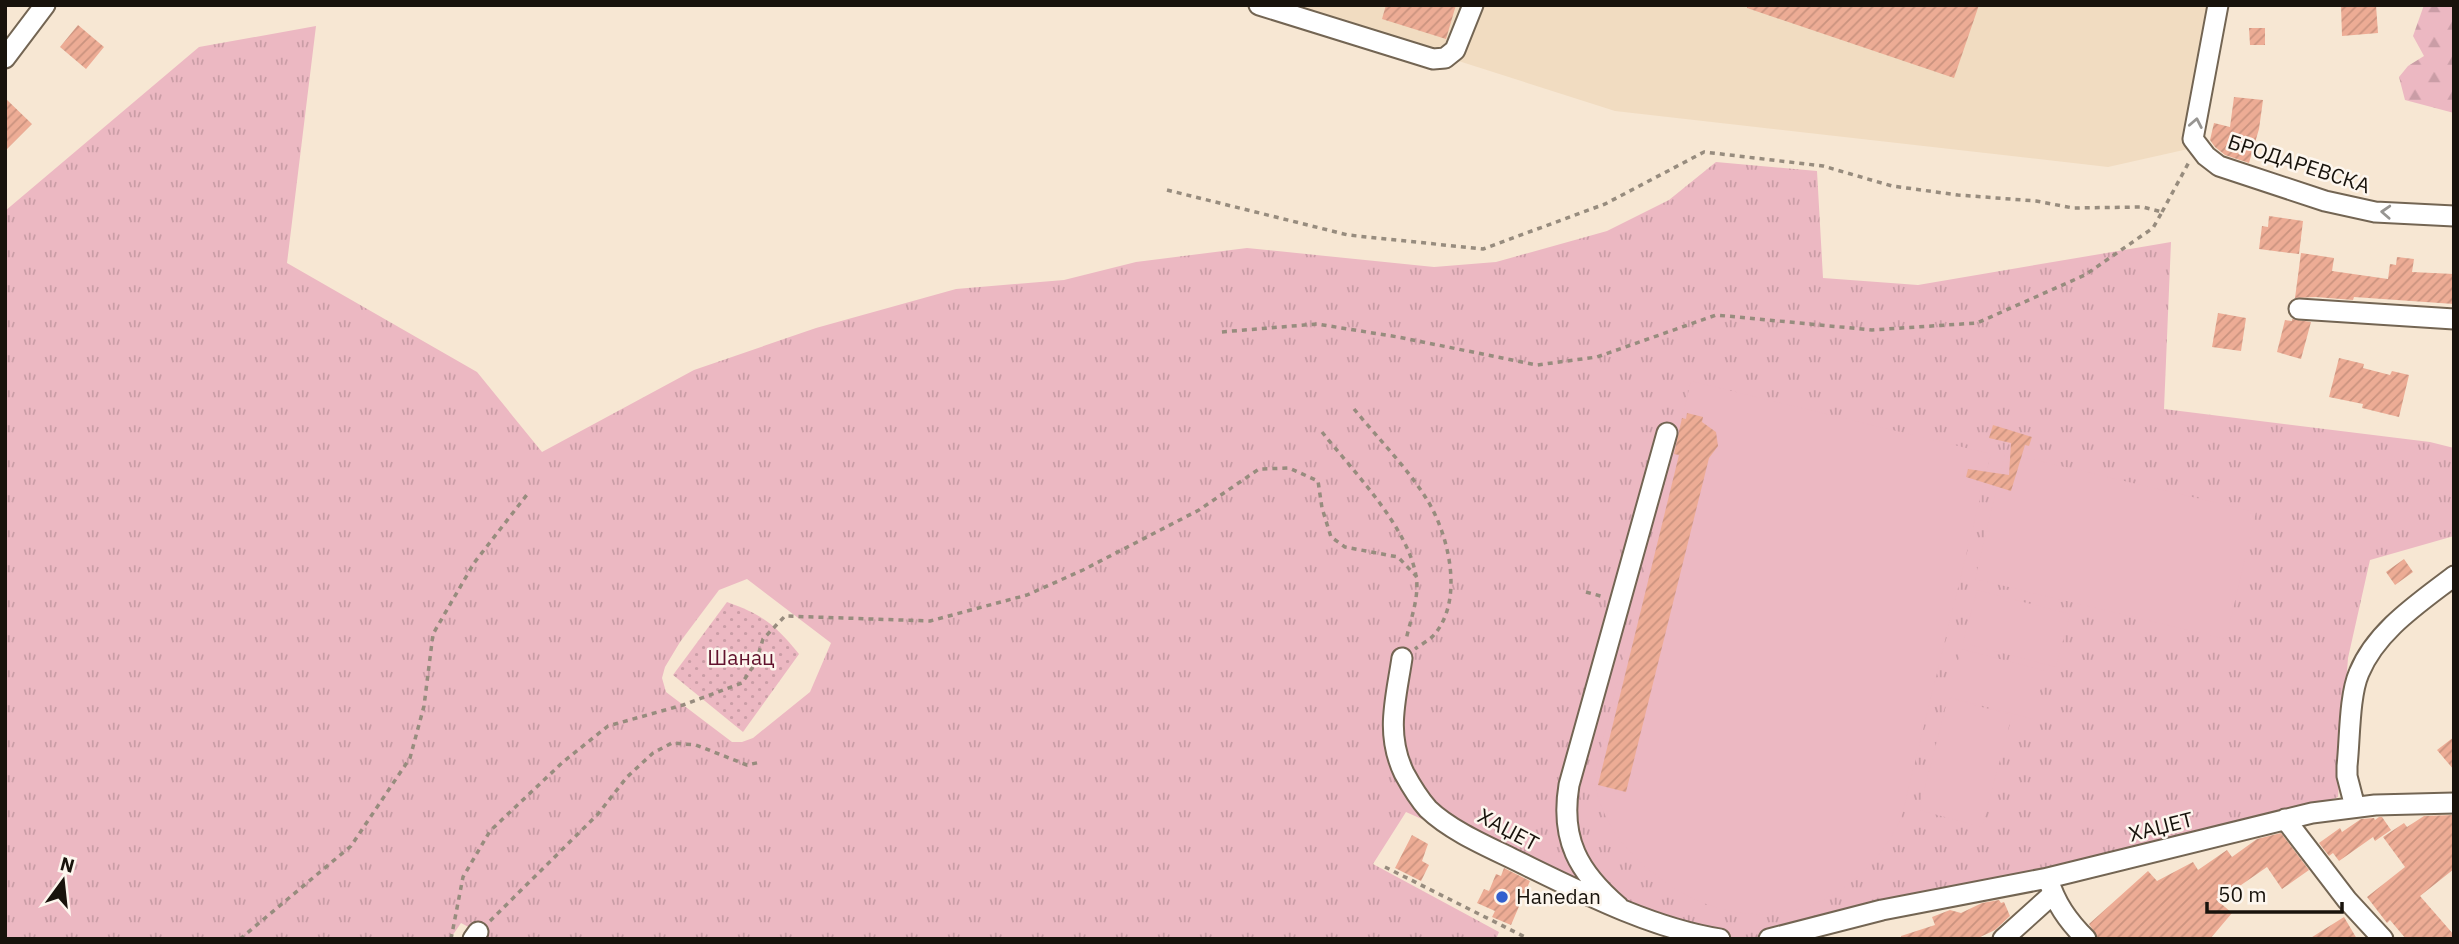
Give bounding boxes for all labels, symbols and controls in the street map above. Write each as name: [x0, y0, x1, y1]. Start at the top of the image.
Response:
one-way arrow: [2187, 117, 2202, 129]
street label: БРОДАРЕВСКА: [2224, 127, 2374, 199]
one-way arrow: [2380, 205, 2391, 220]
park label: Шанац: [707, 643, 775, 671]
street label: ХАЏЕТ: [1473, 801, 1544, 857]
street label: ХАЏЕТ: [2126, 805, 2196, 848]
north arrow: [28, 846, 98, 916]
text: N: [58, 851, 77, 878]
scale bar: [2207, 870, 2342, 914]
text: 50 m: [2218, 880, 2267, 908]
place label: Hanedan: [1516, 882, 1601, 910]
marker: Hanedan: [1494, 889, 1510, 905]

